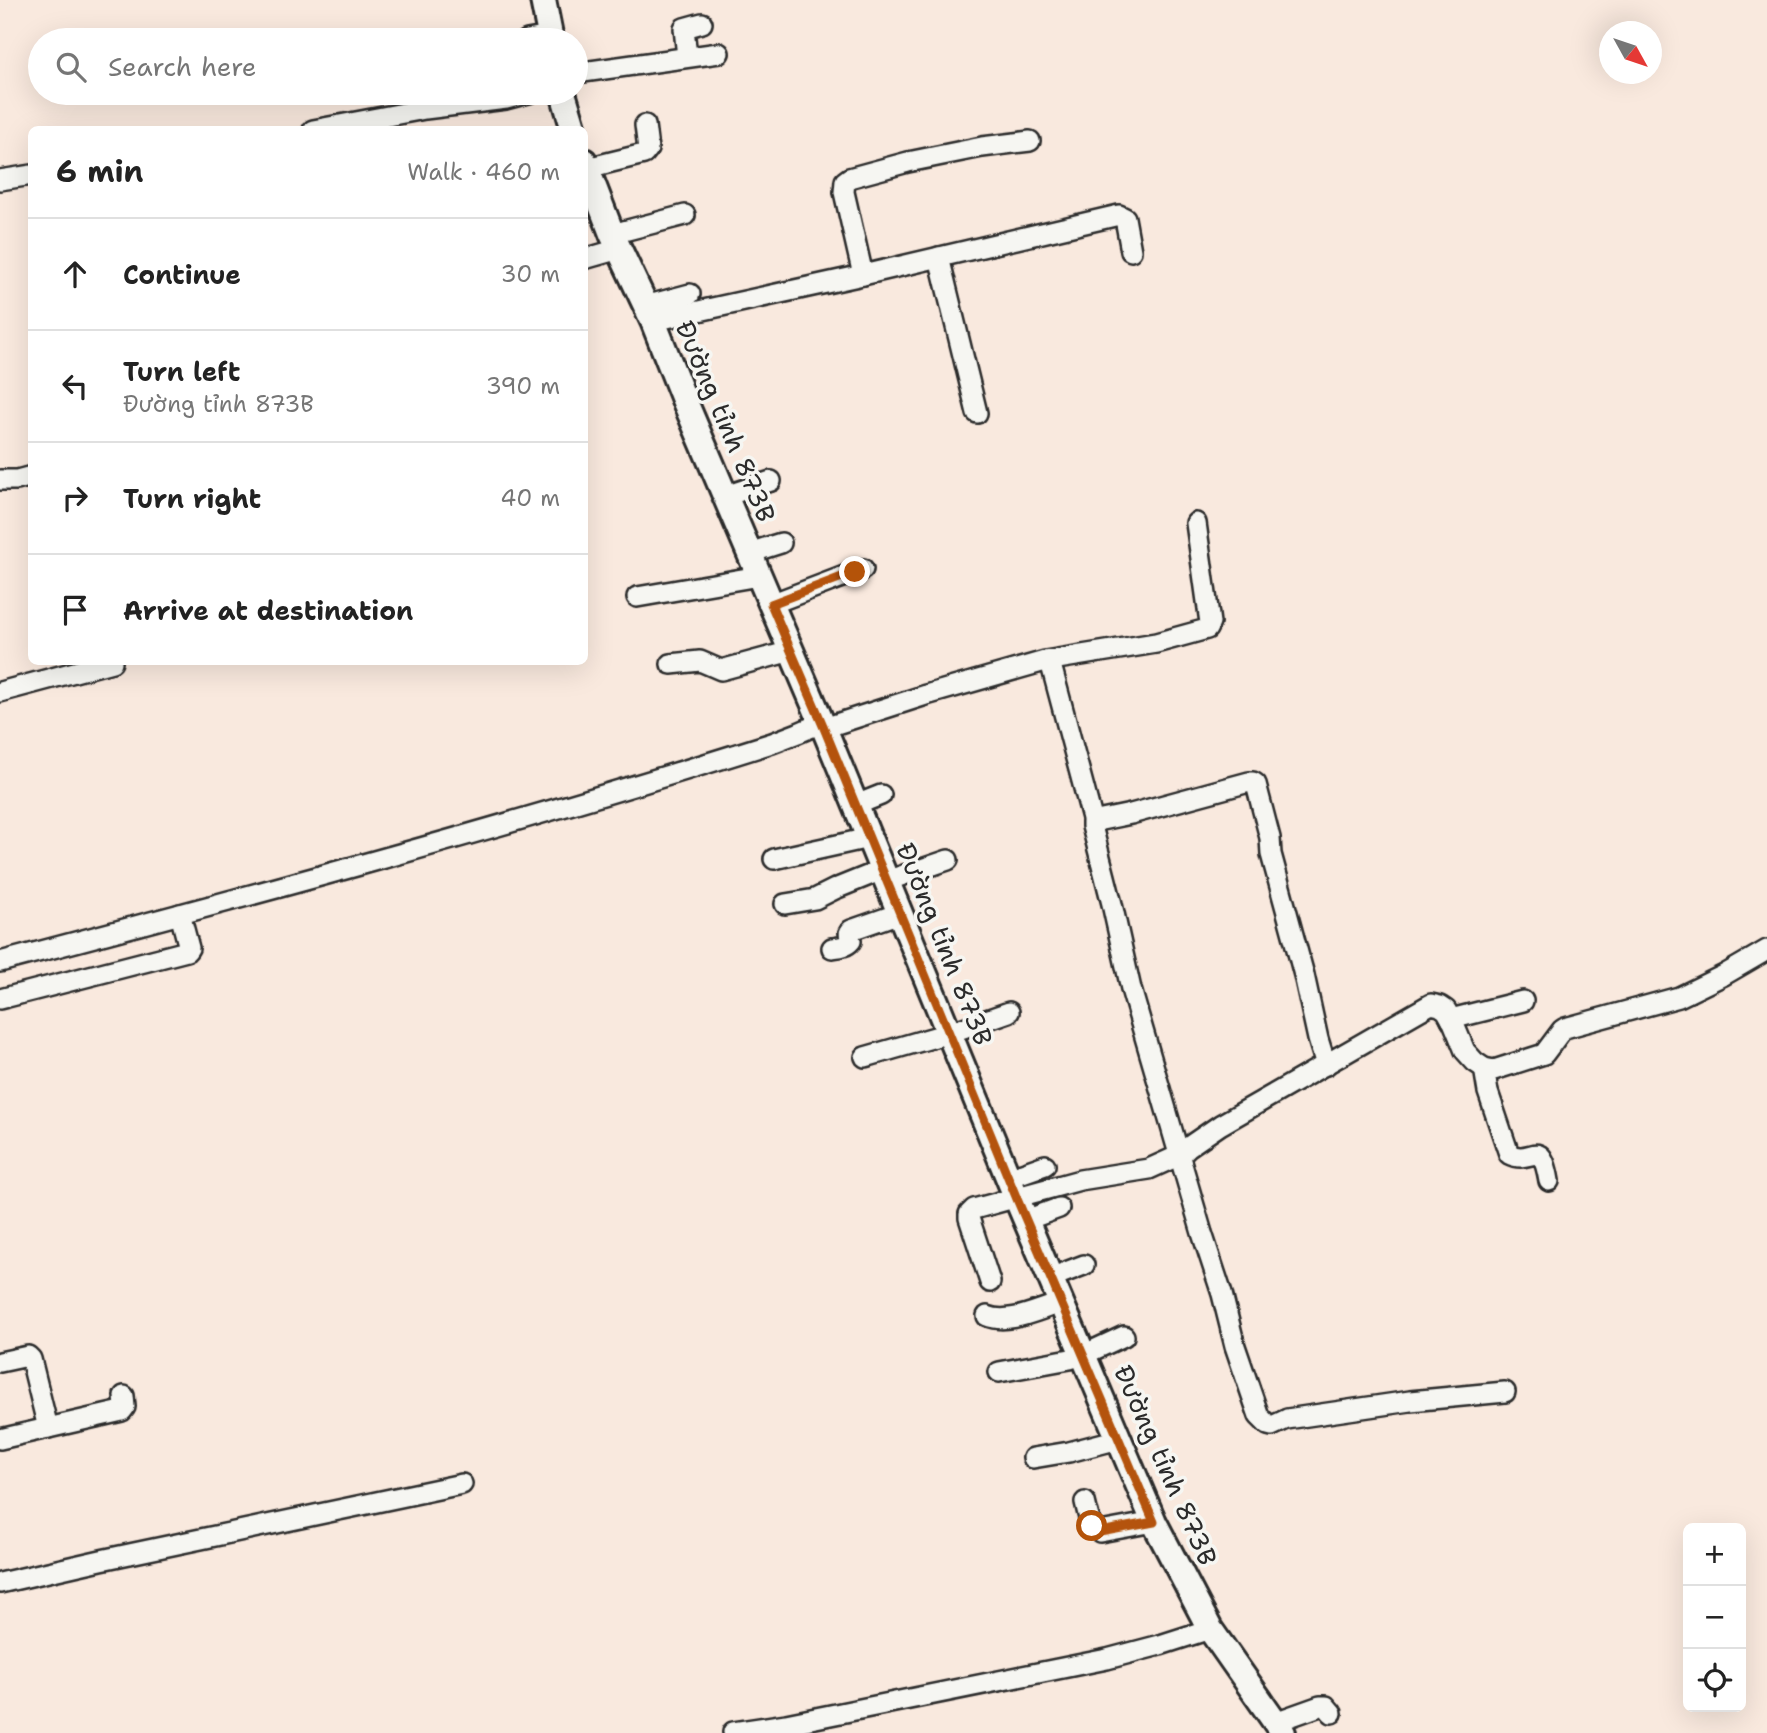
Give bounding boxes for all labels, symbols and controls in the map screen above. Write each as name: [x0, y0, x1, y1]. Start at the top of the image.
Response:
north arrow: [1599, 21, 1662, 84]
search box: [28, 28, 588, 105]
icon: search: [52, 48, 90, 86]
text: Search here: [108, 49, 257, 84]
text: 6 min: [56, 151, 143, 192]
text: Walk · 460 m: [407, 157, 560, 187]
icon: ahead: [56, 255, 94, 293]
text: Continue: [123, 257, 241, 292]
text: 30 m: [501, 259, 560, 289]
street label: Đường tỉnh 873B: [668, 315, 784, 527]
text: Turn left: [123, 354, 240, 389]
icon: left: [56, 367, 94, 405]
text: 390 m: [486, 371, 560, 401]
text: Đường tỉnh 873B: [123, 389, 314, 419]
icon: right: [56, 479, 94, 517]
text: Turn right: [123, 481, 261, 516]
text: 40 m: [500, 483, 560, 513]
route end: [839, 556, 870, 587]
icon: arrive: [56, 591, 94, 629]
text: Arrive at destination: [123, 593, 413, 628]
street label: Đường tỉnh 873B: [888, 837, 1002, 1051]
street label: Đường tỉnh 873B: [1106, 1359, 1226, 1571]
route start: [1076, 1510, 1107, 1541]
map controls: [1683, 1523, 1746, 1712]
button: +: [1683, 1523, 1746, 1586]
button: −: [1683, 1586, 1746, 1649]
button: locate: [1683, 1649, 1746, 1712]

